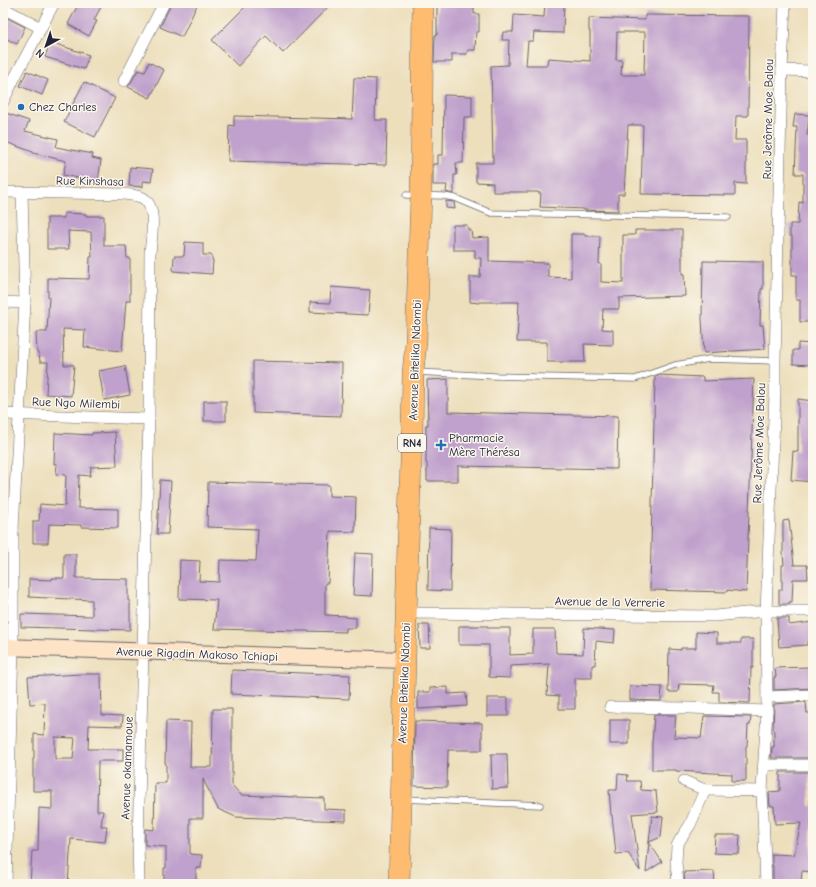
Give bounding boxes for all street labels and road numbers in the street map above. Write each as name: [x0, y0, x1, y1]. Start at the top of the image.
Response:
street label: Rue Jerôme Moe Balou: [760, 59, 776, 179]
street label: Rue Kinshasa: [56, 173, 124, 189]
street label: Avenue Bitelika Ndombi: [406, 299, 424, 421]
street label: Rue Jerôme Moe Balou: [750, 382, 768, 504]
street label: Rue Ngo Milembi: [32, 394, 120, 412]
road number: RN4: [398, 434, 426, 452]
street label: Avenue de la Verrerie: [555, 594, 665, 610]
street label: Avenue Bitelika Ndombi: [395, 622, 413, 744]
street label: Avenue Rigadin Makoso Tchiapi: [116, 644, 278, 664]
street label: Avenue okamamoue: [118, 716, 136, 820]

